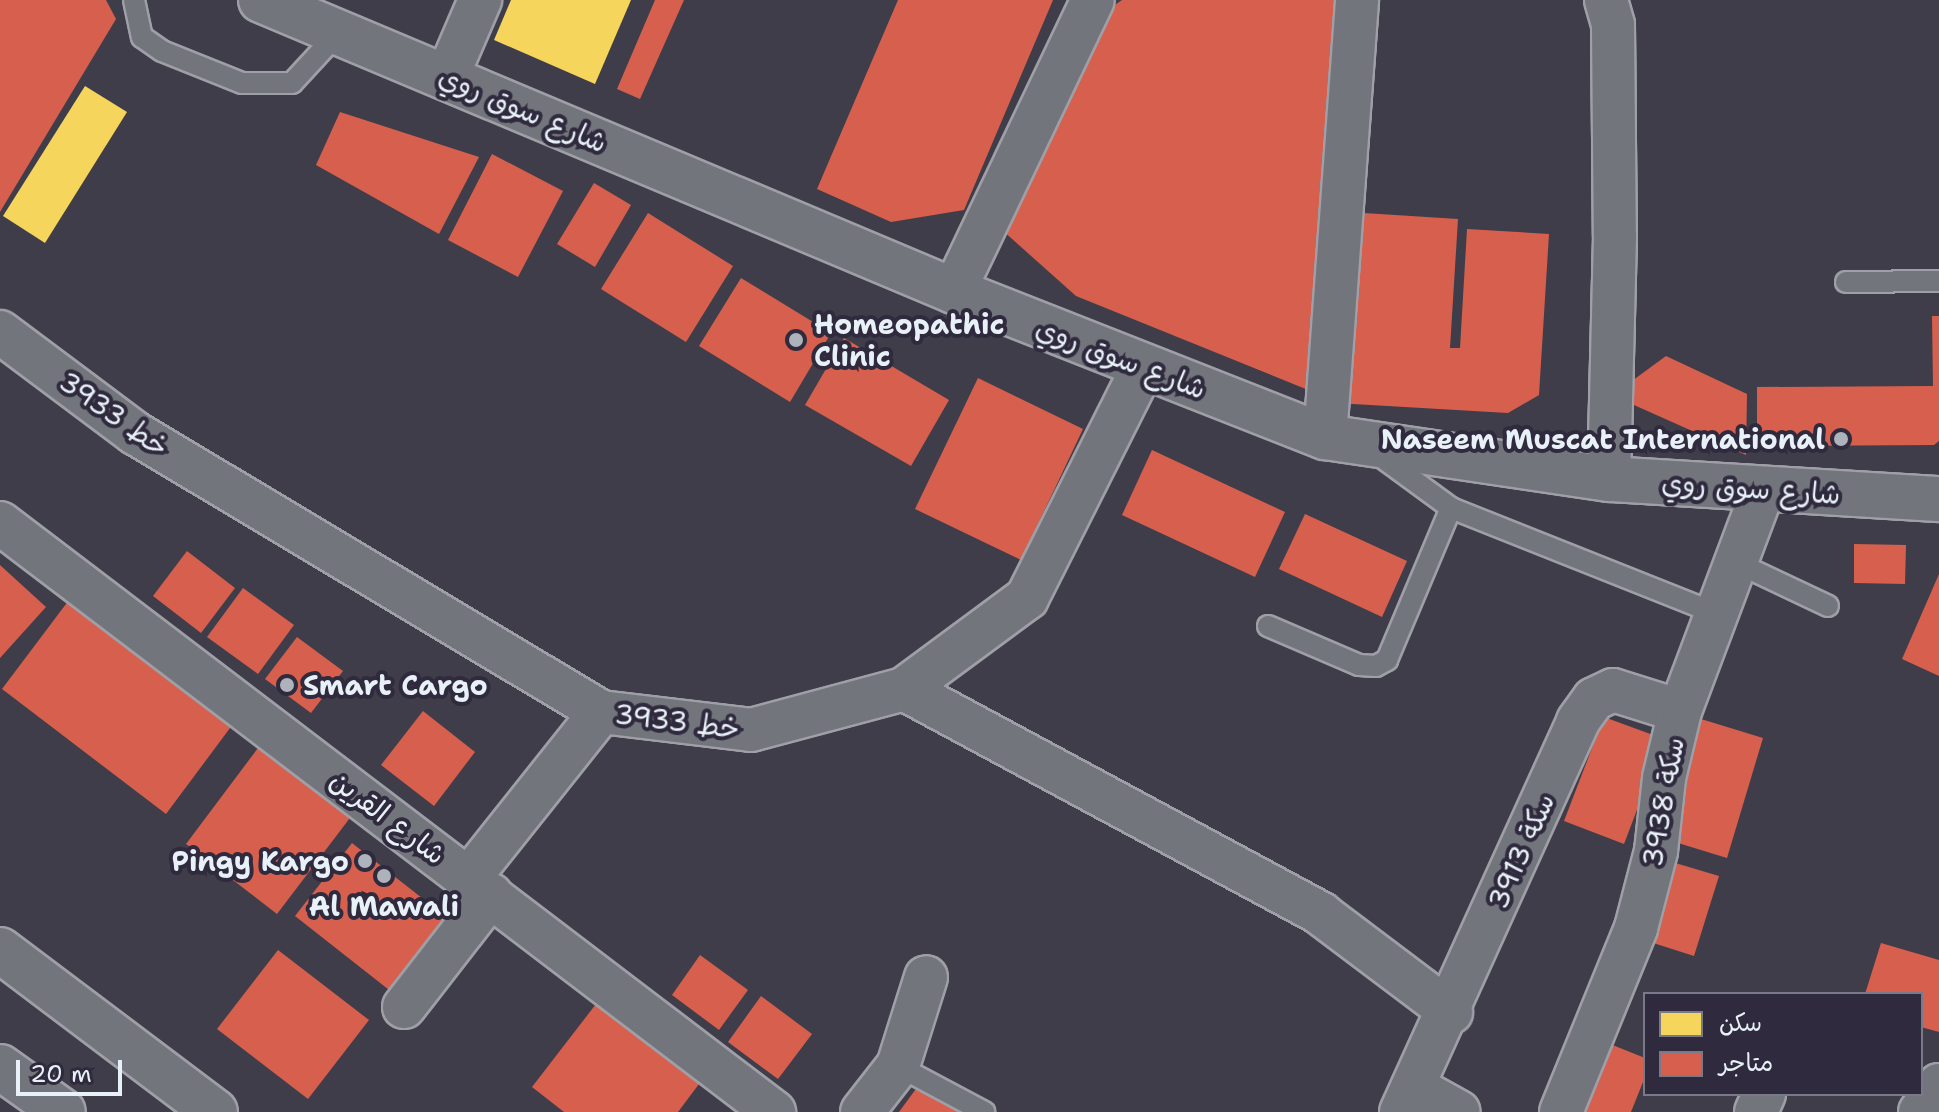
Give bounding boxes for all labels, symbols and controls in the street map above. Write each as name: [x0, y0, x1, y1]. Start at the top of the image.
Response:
street label: شارع سوق روي: [434, 59, 612, 159]
place label: Homeopathic Clinic: [814, 307, 1005, 373]
street label: شارع سوق روي: [1031, 310, 1211, 406]
marker: Homeopathic Clinic: [785, 329, 807, 351]
street label: 3933 خط: [53, 364, 175, 464]
place label: Naseem Muscat International: [1381, 422, 1825, 456]
marker: Naseem Muscat International: [1832, 430, 1850, 448]
street label: شارع سوق روي: [1661, 465, 1841, 511]
place label: Smart Cargo: [303, 668, 488, 702]
marker: Smart Cargo: [278, 676, 296, 694]
street label: 3933 خط: [613, 697, 741, 745]
street label: سكة 3938: [1635, 735, 1691, 869]
street label: شارع القرين: [324, 763, 452, 871]
street label: سكة 3913: [1481, 788, 1561, 914]
place label: Pingy Kargo: [172, 844, 349, 878]
marker: Pingy Kargo: [356, 852, 374, 870]
marker: Al Mawali: [375, 867, 393, 885]
place label: Al Mawali: [309, 889, 459, 923]
legend: [1643, 992, 1923, 1096]
text: سكن: [1719, 1007, 1762, 1039]
scale bar: [20, 1044, 126, 1094]
text: متاجر: [1719, 1047, 1773, 1079]
text: 20 m: [30, 1058, 92, 1090]

